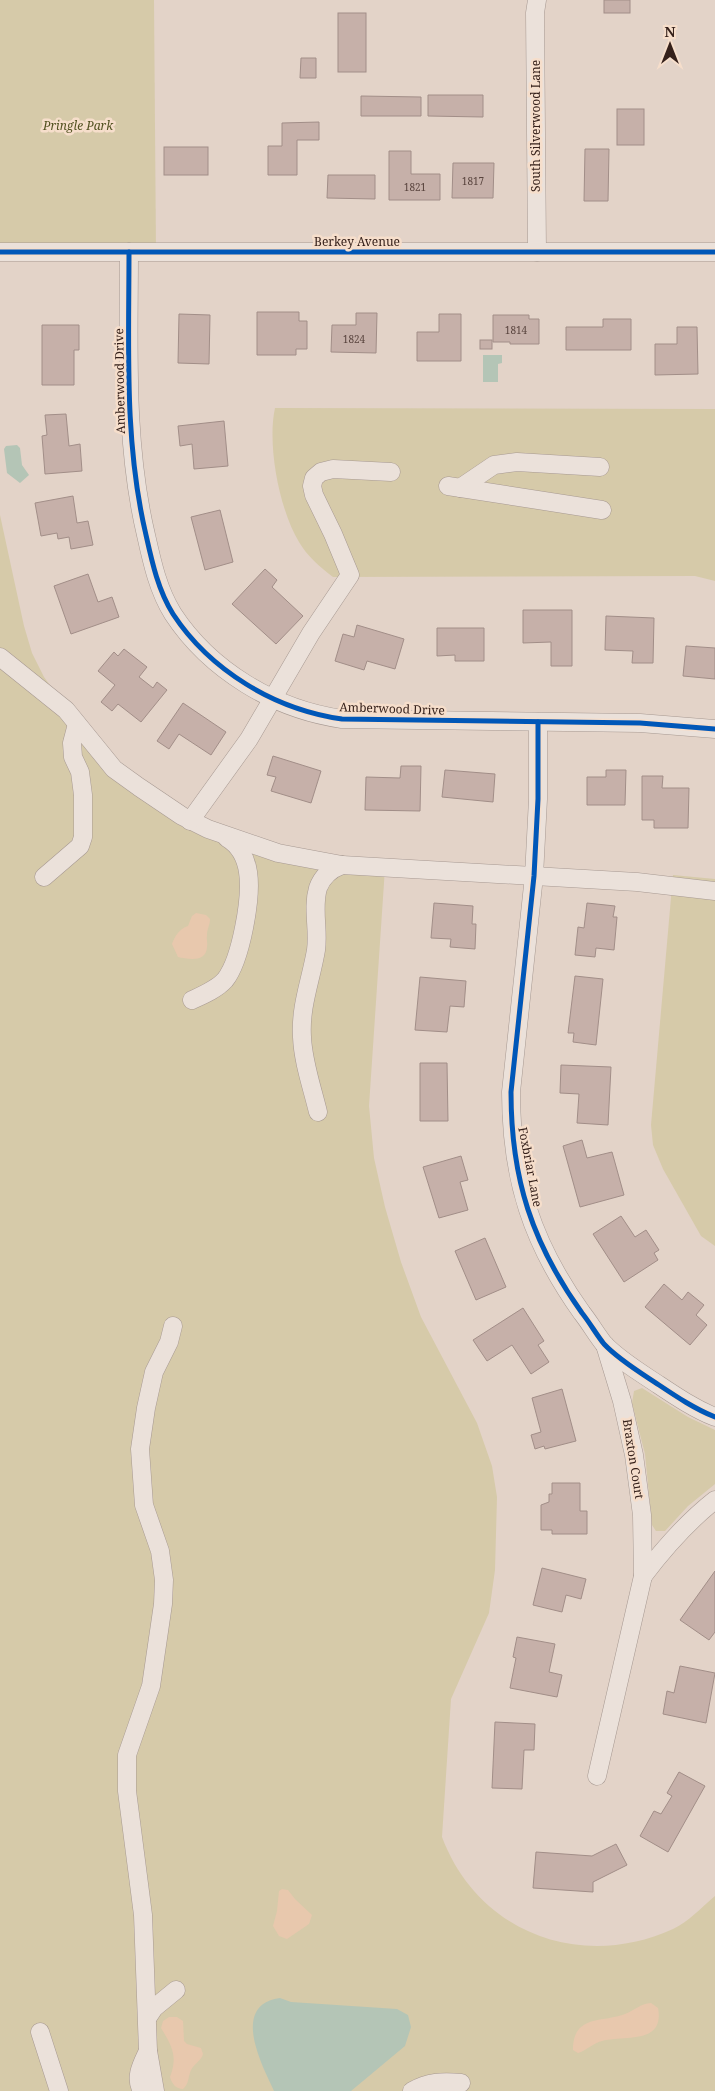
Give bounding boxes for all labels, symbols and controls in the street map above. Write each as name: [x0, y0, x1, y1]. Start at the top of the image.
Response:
north arrow: [645, 20, 695, 70]
text: N: [664, 22, 676, 41]
street label: South Silverwood Lane: [527, 60, 544, 192]
park label: Pringle Park: [42, 117, 114, 134]
house number: 1817: [462, 174, 485, 188]
house number: 1821: [404, 180, 426, 194]
street label: Berkey Avenue: [314, 233, 400, 250]
house number: 1814: [505, 323, 528, 337]
street label: Amberwood Drive: [110, 328, 129, 434]
house number: 1824: [343, 332, 366, 346]
street label: Amberwood Drive: [339, 698, 445, 719]
street label: Foxbriar Lane: [514, 1125, 547, 1208]
street label: Braxton Court: [619, 1418, 648, 1500]

